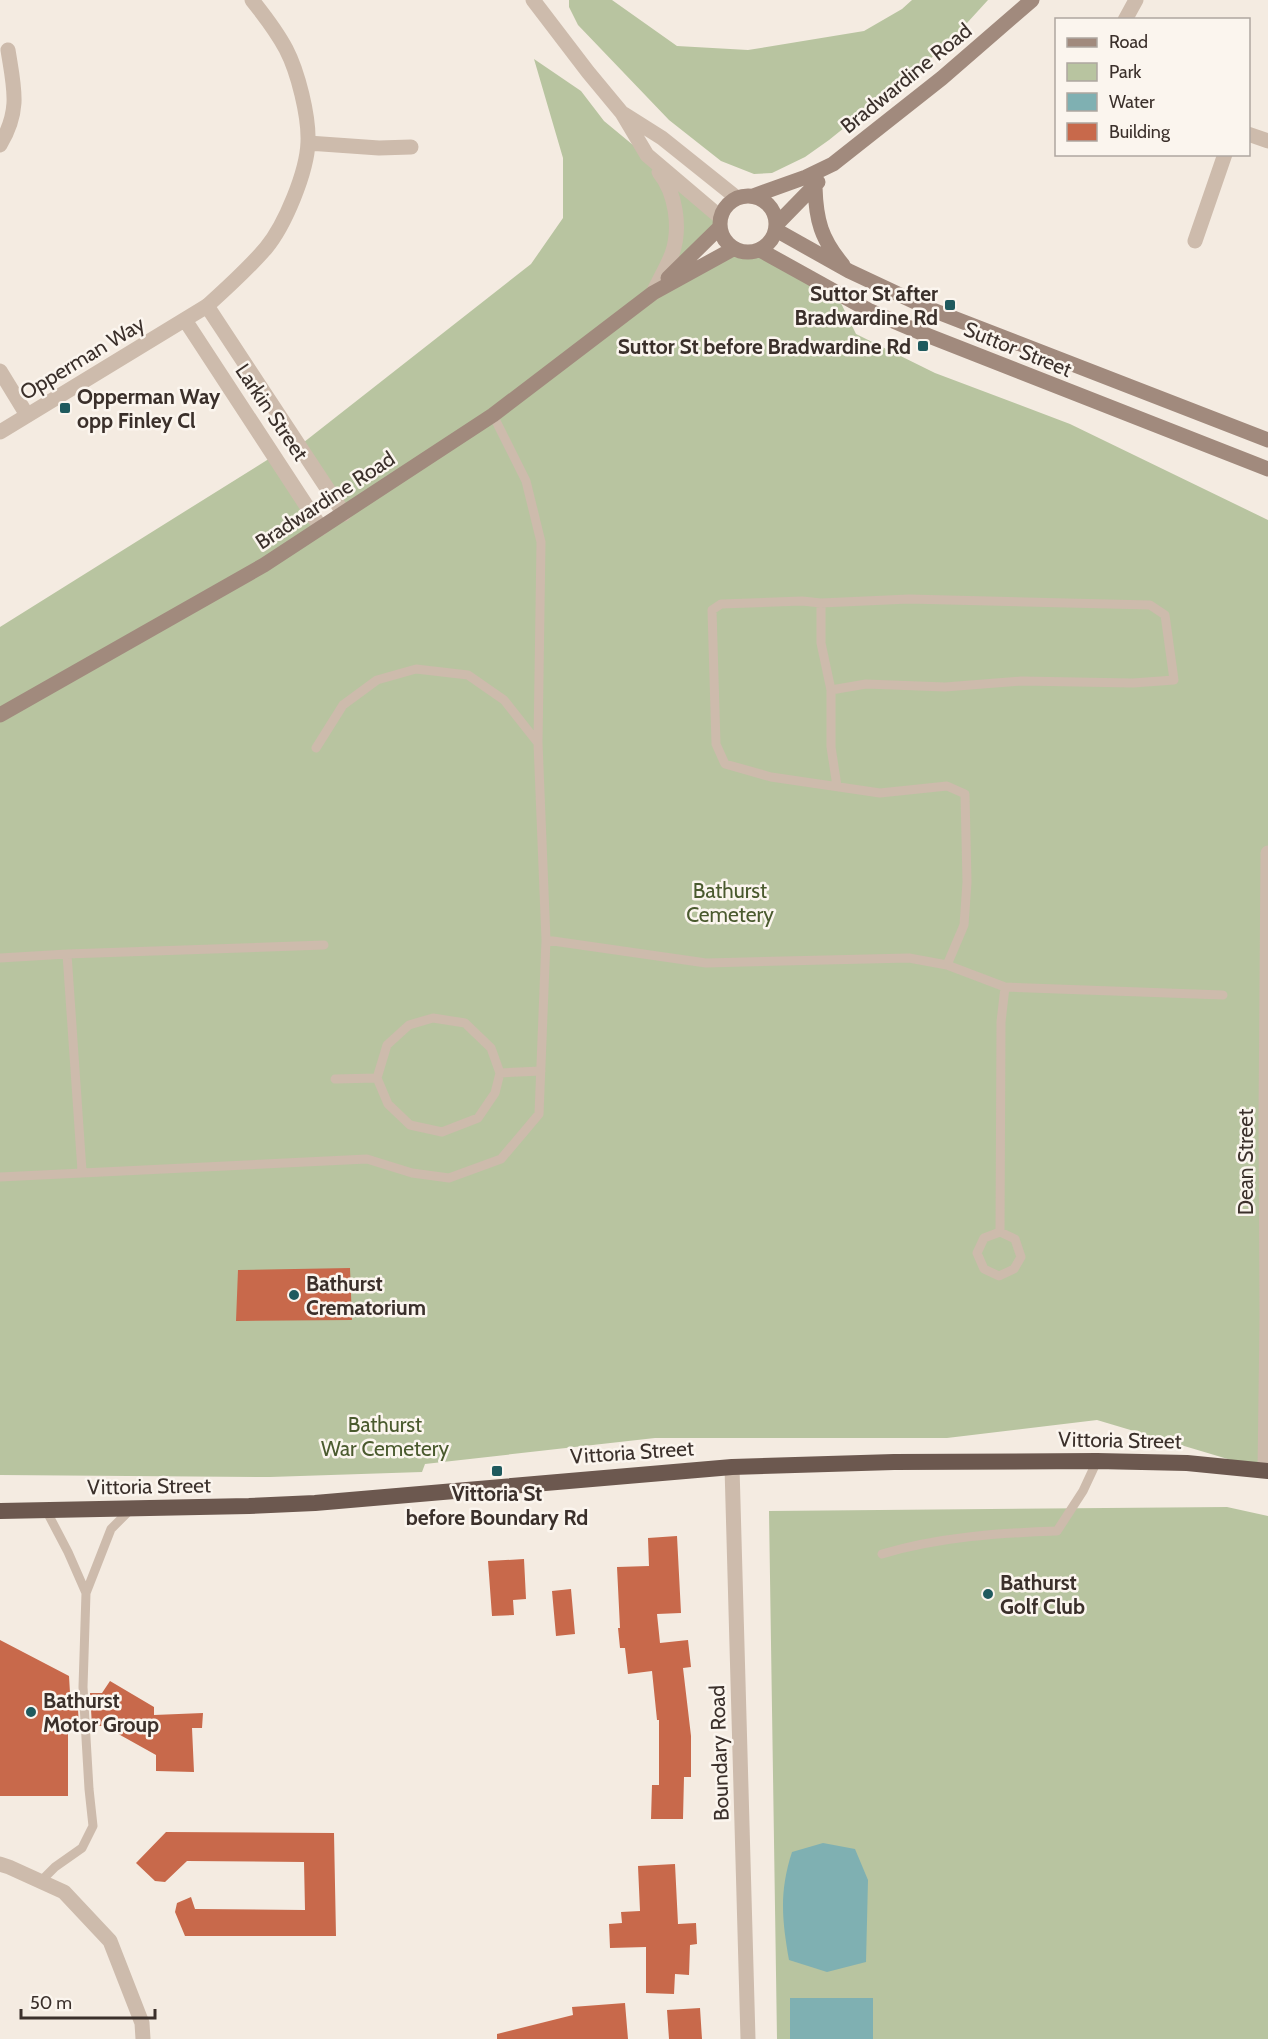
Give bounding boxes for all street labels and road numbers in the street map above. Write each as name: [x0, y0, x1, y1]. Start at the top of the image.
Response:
street label: Bradwardine Road: [836, 18, 976, 138]
street label: Opperman Way: [15, 311, 149, 405]
street label: Suttor Street: [960, 316, 1076, 382]
street label: Larkin Street: [230, 359, 314, 465]
street label: Bradwardine Road: [251, 446, 399, 554]
street label: Dean Street: [1233, 1109, 1258, 1215]
street label: Vittoria Street: [1058, 1426, 1182, 1454]
street label: Vittoria Street: [569, 1435, 695, 1469]
street label: Vittoria Street: [87, 1472, 211, 1500]
street label: Boundary Road: [704, 1685, 734, 1821]

